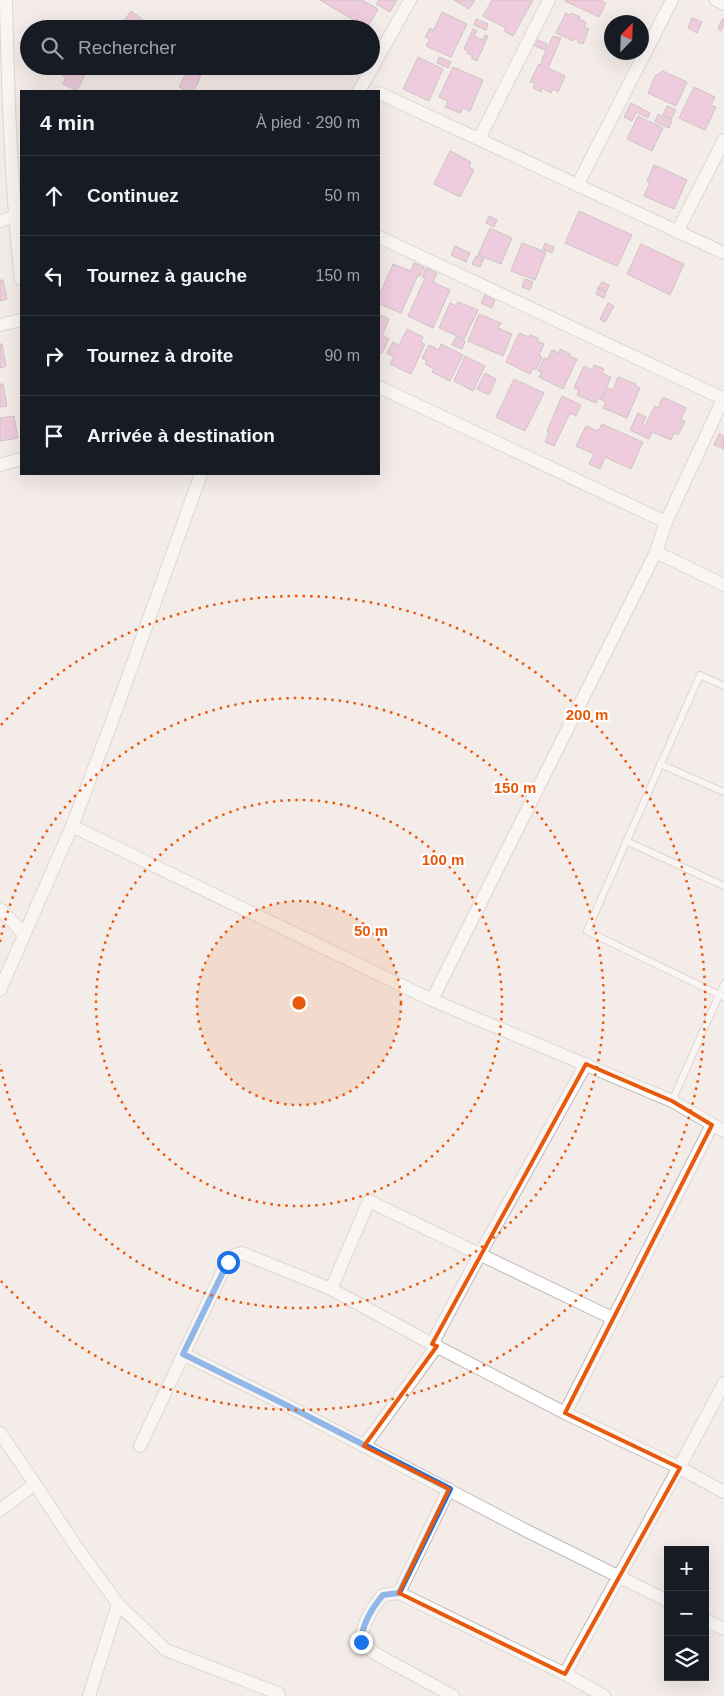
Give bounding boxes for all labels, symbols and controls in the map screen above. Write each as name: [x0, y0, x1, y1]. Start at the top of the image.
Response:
north arrow: [604, 15, 649, 60]
search box: [20, 20, 380, 75]
icon: search: [38, 34, 66, 62]
text: Rechercher: [78, 37, 176, 58]
text: 4 min: [40, 111, 95, 134]
text: À pied · 290 m: [256, 114, 360, 131]
icon: ahead: [40, 182, 68, 210]
text: Continuez: [87, 185, 179, 206]
text: 50 m: [324, 187, 360, 204]
icon: left: [40, 262, 68, 290]
text: Tournez à gauche: [87, 265, 247, 286]
text: 150 m: [316, 267, 360, 284]
icon: right: [40, 342, 68, 370]
text: Tournez à droite: [87, 345, 233, 366]
text: 90 m: [324, 347, 360, 364]
icon: arrive: [40, 422, 68, 450]
text: Arrivée à destination: [87, 425, 275, 446]
text: 200 m: [566, 706, 608, 723]
text: 150 m: [494, 779, 536, 796]
text: 100 m: [422, 851, 464, 868]
text: 50 m: [354, 922, 388, 939]
centre of rings: [290, 994, 308, 1012]
route start: [217, 1251, 240, 1274]
map controls: [664, 1546, 709, 1681]
button: +: [664, 1546, 709, 1591]
button: −: [664, 1591, 709, 1636]
route end: [350, 1631, 373, 1654]
button: layers: [664, 1636, 709, 1681]

